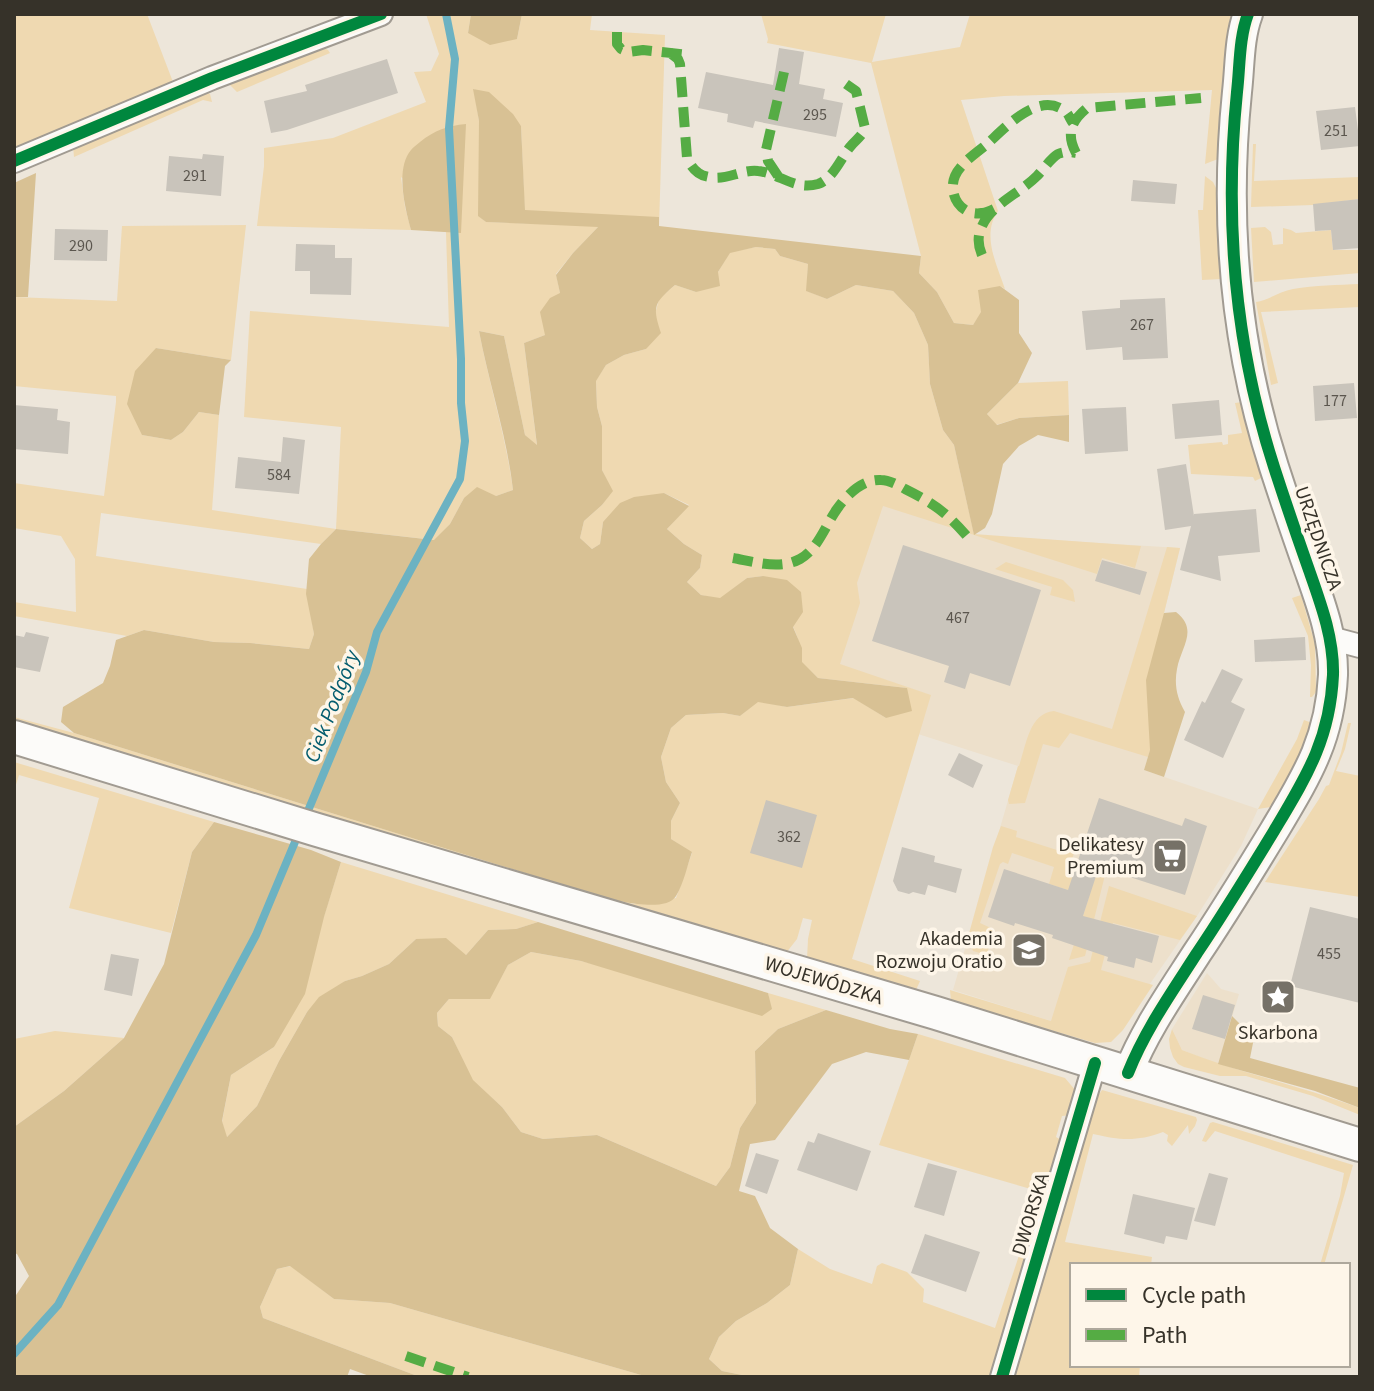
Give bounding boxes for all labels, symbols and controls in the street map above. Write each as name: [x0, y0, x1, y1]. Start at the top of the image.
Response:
house number: 295: [803, 104, 827, 126]
house number: 251: [1324, 120, 1348, 142]
house number: 291: [183, 165, 207, 187]
house number: 290: [69, 235, 93, 257]
house number: 267: [1130, 314, 1154, 336]
house number: 177: [1323, 390, 1347, 412]
house number: 584: [267, 464, 291, 486]
street label: URZĘDNICZA: [1287, 482, 1349, 594]
house number: 467: [946, 607, 970, 629]
water label: Ciek Podgóry: [296, 644, 368, 767]
house number: 362: [777, 826, 801, 848]
place label: Delikatesy Premium: [1058, 831, 1145, 882]
supermarket icon: Delikatesy Premium: [1151, 837, 1189, 875]
place label: Akademia Rozwoju Oratio: [876, 925, 1003, 976]
school or university icon: Akademia Rozwoju Oratio: [1010, 931, 1048, 969]
house number: 455: [1317, 943, 1341, 965]
street label: WOJEWÓDZKA: [761, 950, 886, 1012]
place icon: Skarbona: [1259, 978, 1297, 1016]
place label: Skarbona: [1238, 1019, 1318, 1047]
street label: DWORSKA: [1005, 1169, 1057, 1259]
legend: [1070, 1263, 1350, 1367]
text: Cycle path: [1142, 1278, 1246, 1313]
text: Path: [1142, 1318, 1188, 1353]

